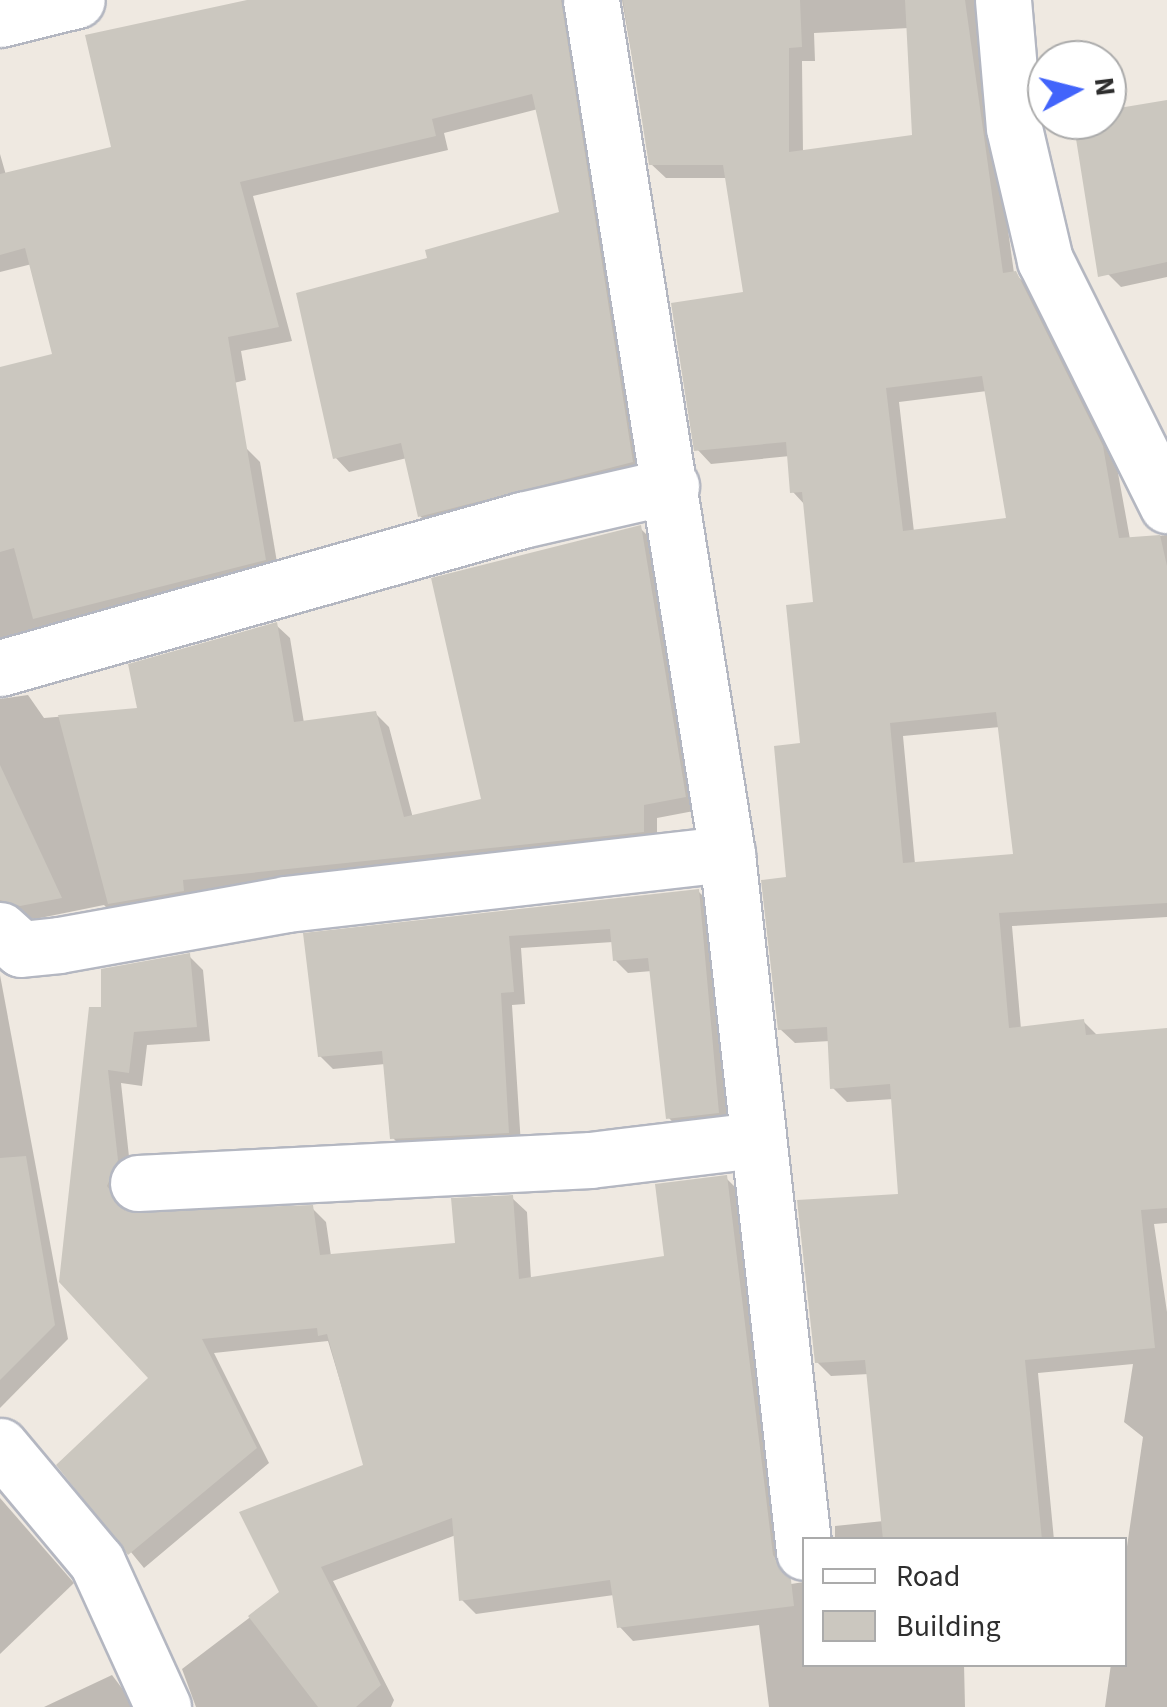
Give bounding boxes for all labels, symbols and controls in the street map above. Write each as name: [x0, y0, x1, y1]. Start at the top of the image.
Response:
north arrow: [1027, 40, 1127, 140]
text: N: [1084, 75, 1126, 98]
legend: [802, 1537, 1127, 1667]
text: Road: [896, 1555, 960, 1598]
text: Building: [896, 1605, 1001, 1648]

